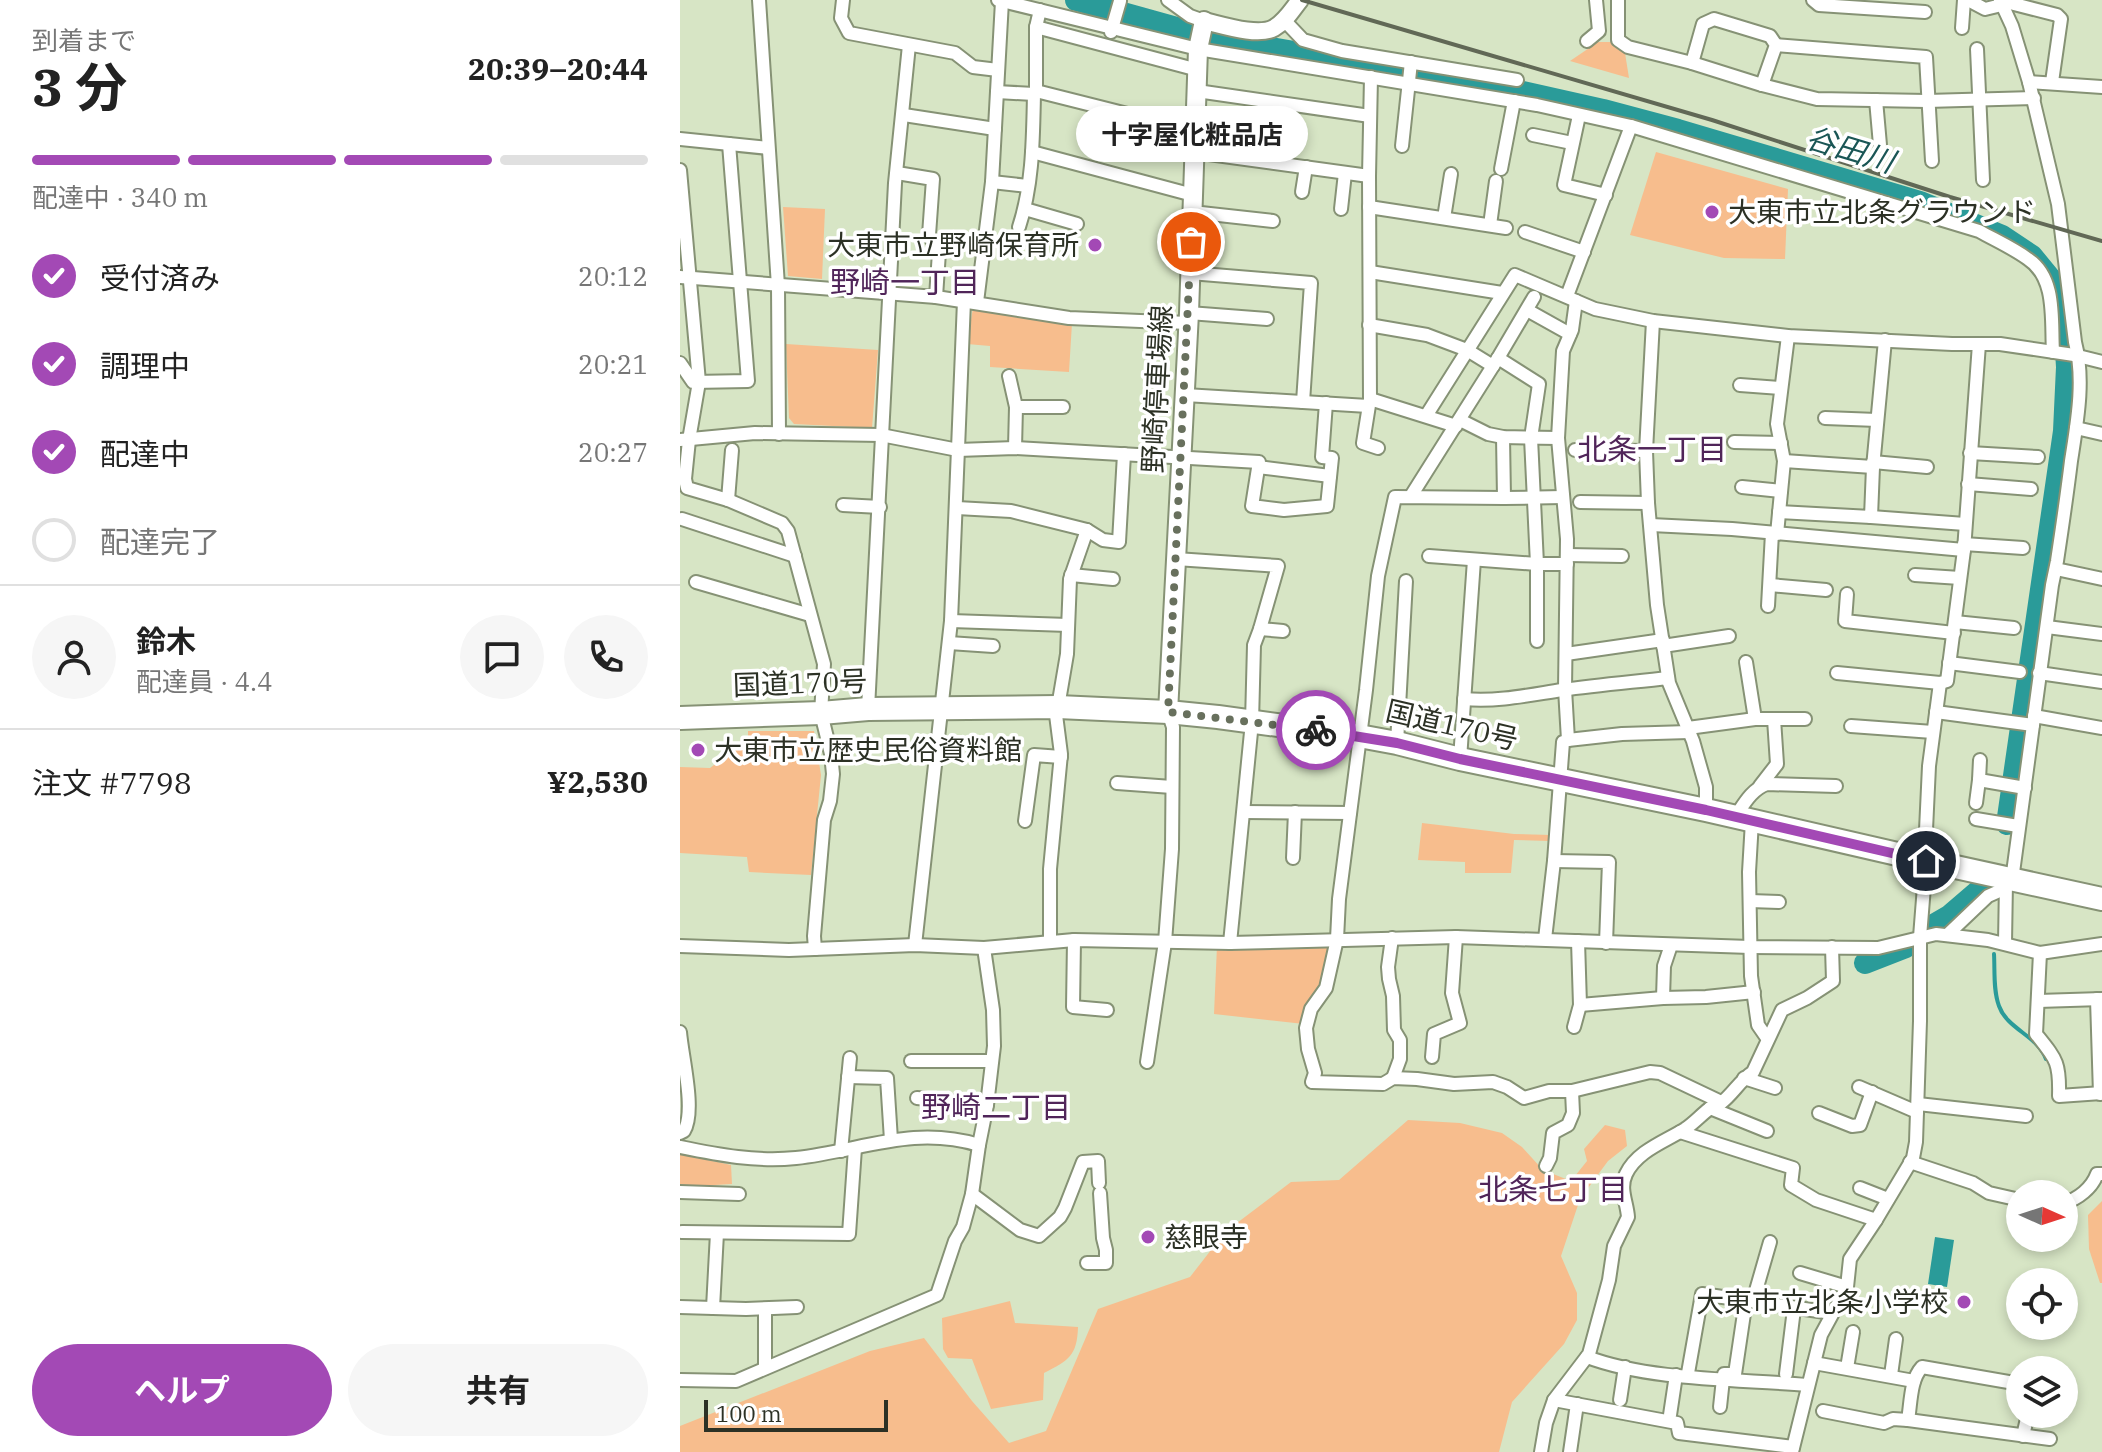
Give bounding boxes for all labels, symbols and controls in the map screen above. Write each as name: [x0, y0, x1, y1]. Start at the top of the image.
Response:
text: 到着まで: [32, 23, 136, 57]
text: 20:39–20:44: [468, 49, 648, 88]
text: 3 分: [32, 53, 127, 120]
callout: 十字屋化粧品店: [1075, 106, 1307, 162]
text: 十字屋化粧品店: [1101, 117, 1283, 151]
water label: 谷田川: [1802, 117, 1902, 181]
text: 配達中 · 340 m: [32, 180, 208, 214]
place label: 大東市立北条グラウンド: [1728, 193, 2036, 230]
marker: 大東市立北条グラウンド: [1703, 203, 1721, 221]
pin: [1157, 208, 1225, 276]
icon: bag: [1169, 220, 1213, 264]
place label: 大東市立野崎保育所: [827, 226, 1079, 263]
marker: 大東市立野崎保育所: [1086, 236, 1104, 254]
icon: check: [32, 254, 76, 298]
text: 受付済み: [100, 258, 220, 297]
text: 20:12: [578, 259, 648, 293]
district label: 野崎一丁目: [830, 262, 980, 301]
street label: 野崎停車場線: [1134, 304, 1179, 474]
icon: check: [32, 342, 76, 386]
text: 調理中: [100, 346, 190, 385]
text: 20:21: [578, 347, 648, 381]
district label: 北条一丁目: [1577, 429, 1727, 468]
icon: check: [32, 430, 76, 474]
text: 配達中: [100, 434, 190, 473]
text: 20:27: [578, 435, 648, 469]
text: 配達完了: [100, 522, 220, 561]
button: person: [32, 615, 116, 699]
button: chat: [460, 615, 544, 699]
button: phone: [564, 615, 648, 699]
text: 鈴木: [136, 621, 196, 660]
street label: 国道170号: [732, 662, 868, 703]
text: 配達員 · 4.4: [136, 664, 273, 698]
courier: [1276, 690, 1356, 770]
street label: 国道170号: [1382, 691, 1522, 758]
icon: bike: [1294, 708, 1338, 752]
place label: 大東市立歴史民俗資料館: [714, 731, 1022, 768]
marker: 大東市立歴史民俗資料館: [689, 741, 707, 759]
text: ¥2,530: [547, 762, 648, 801]
text: 注文 #7798: [32, 763, 192, 802]
pin: [1892, 827, 1960, 895]
icon: home: [1904, 839, 1948, 883]
district label: 野崎二丁目: [921, 1087, 1071, 1126]
district label: 北条七丁目: [1478, 1169, 1628, 1208]
north arrow: [2006, 1180, 2078, 1252]
map controls: [2006, 1180, 2078, 1428]
place label: 慈眼寺: [1164, 1218, 1248, 1255]
marker: 慈眼寺: [1139, 1228, 1157, 1246]
button: locate: [2006, 1268, 2078, 1340]
place label: 大東市立北条小学校: [1696, 1283, 1948, 1320]
marker: 大東市立北条小学校: [1955, 1293, 1973, 1311]
button: ヘルプ: [32, 1344, 332, 1436]
button: 共有: [348, 1344, 648, 1436]
button: layers: [2006, 1356, 2078, 1428]
scale bar: [704, 1396, 888, 1432]
text: 100 m: [716, 1399, 782, 1428]

